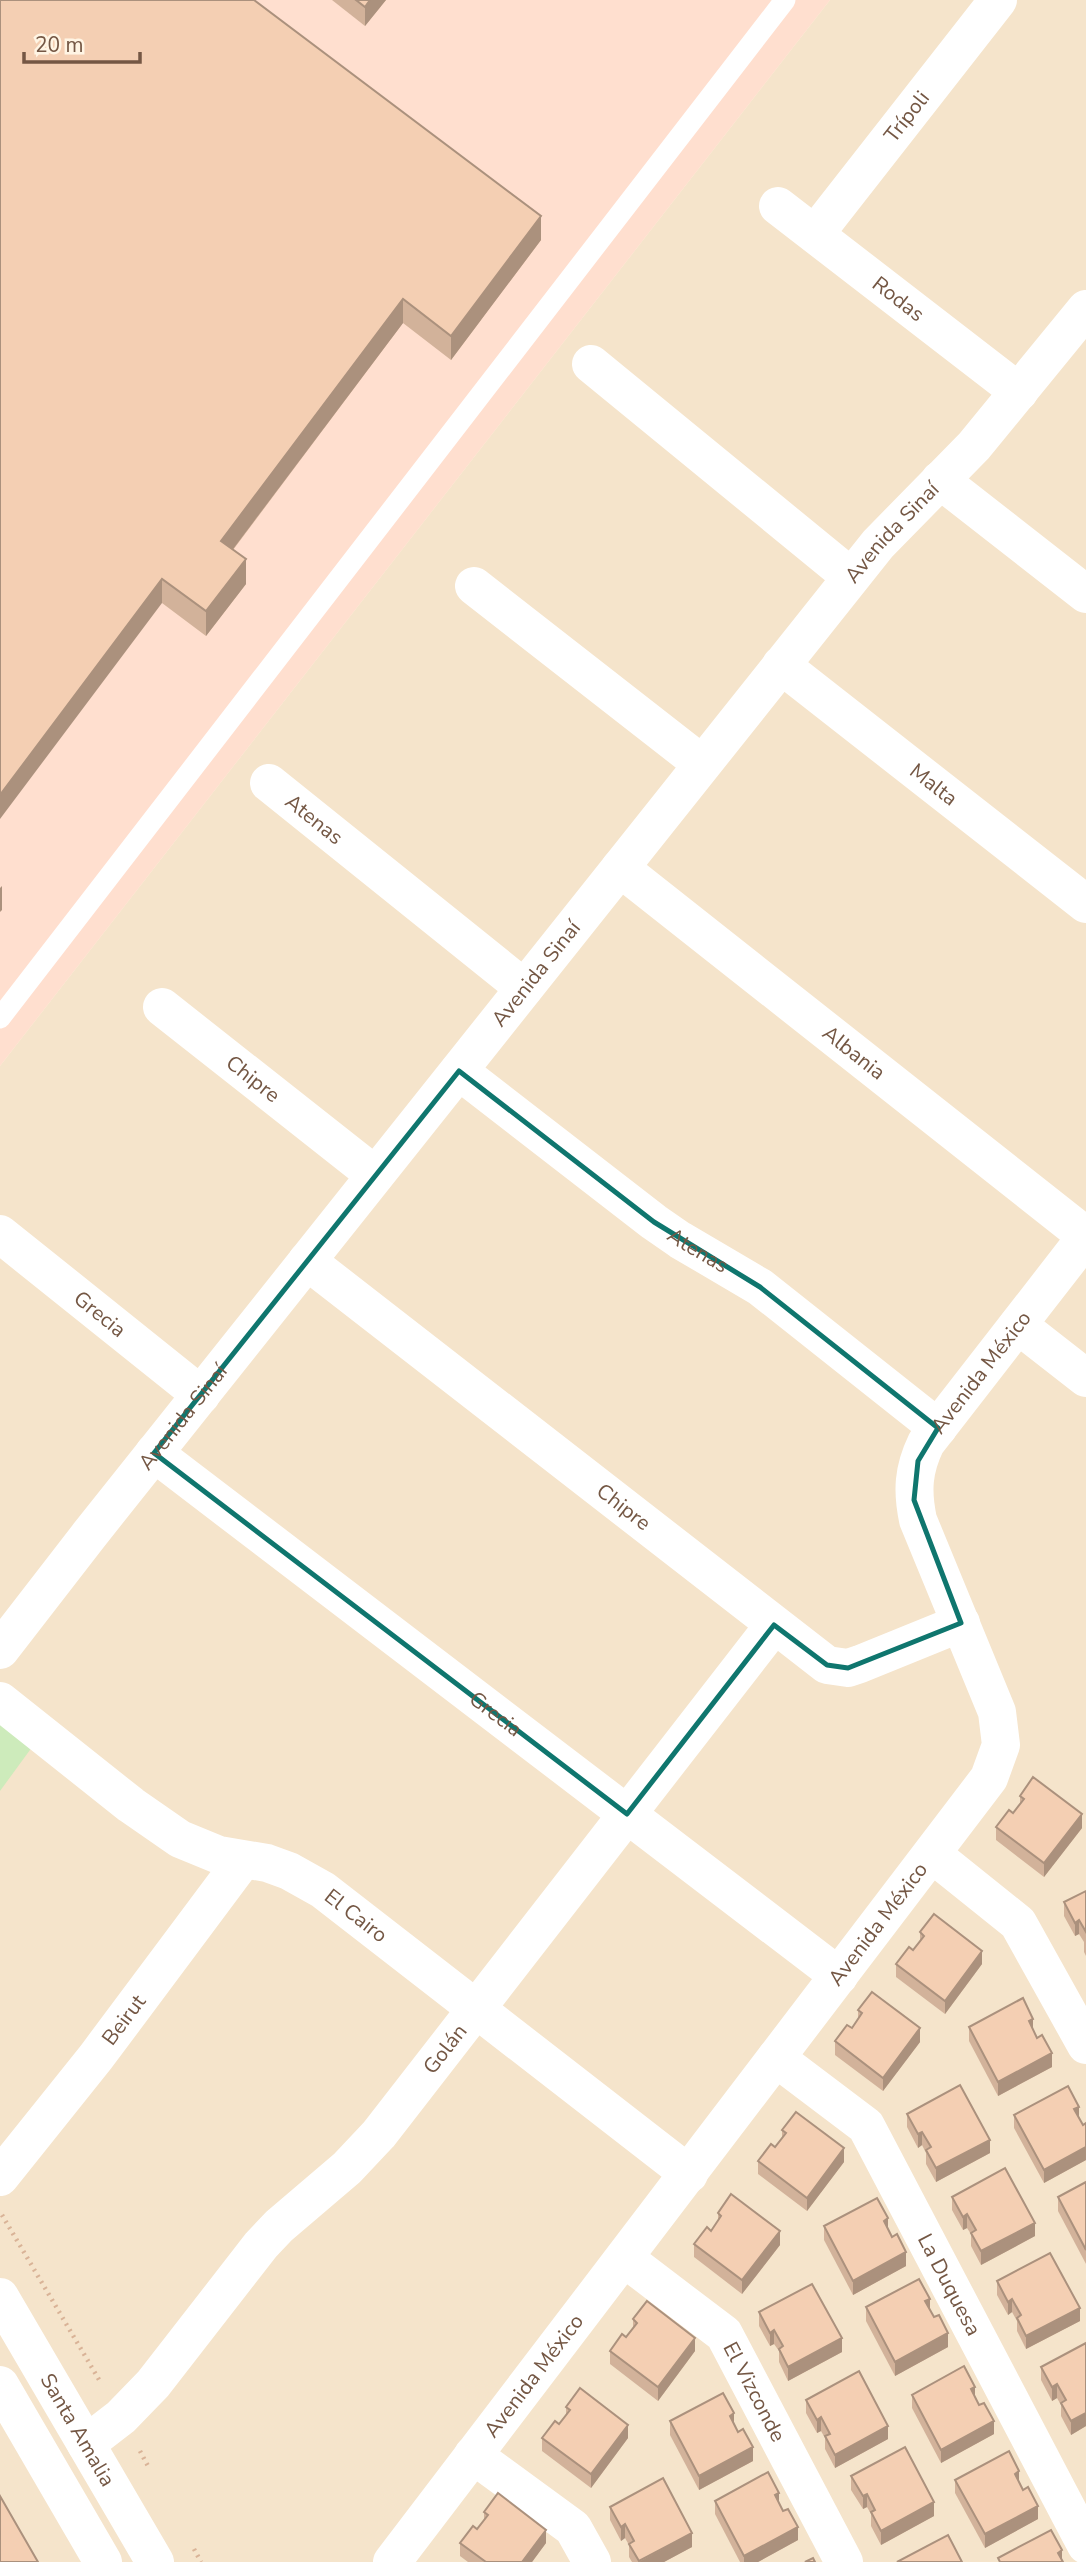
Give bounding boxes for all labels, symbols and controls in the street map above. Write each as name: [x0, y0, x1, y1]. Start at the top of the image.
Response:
scale bar: [24, 21, 140, 65]
text: 20 m: [35, 31, 84, 59]
street label: Trípoli: [878, 85, 936, 148]
street label: Rodas: [866, 270, 930, 328]
street label: Avenida Sinaí: [838, 475, 946, 589]
street label: Malta: [904, 757, 963, 812]
street label: Atenas: [279, 788, 349, 851]
street label: Avenida Sinaí: [485, 914, 587, 1032]
street label: Albania: [817, 1019, 891, 1086]
street label: Chipre: [220, 1049, 286, 1109]
street label: Atenas: [662, 1221, 734, 1279]
street label: Grecia: [68, 1284, 132, 1344]
street label: Avenida México: [924, 1305, 1037, 1439]
street label: Avenida Sinaí: [132, 1358, 234, 1476]
street label: Chipre: [591, 1477, 657, 1537]
street label: Grecia: [464, 1685, 528, 1743]
street label: Avenida México: [822, 1856, 934, 1991]
street label: El Cairo: [319, 1882, 393, 1949]
street label: Beirut: [95, 1988, 152, 2051]
street label: Golán: [417, 2018, 473, 2080]
street label: La Duquesa: [911, 2229, 988, 2341]
street label: Avenida México: [478, 2308, 590, 2443]
street label: El Vizconde: [717, 2337, 792, 2447]
street label: Santa Amalia: [34, 2368, 122, 2492]

